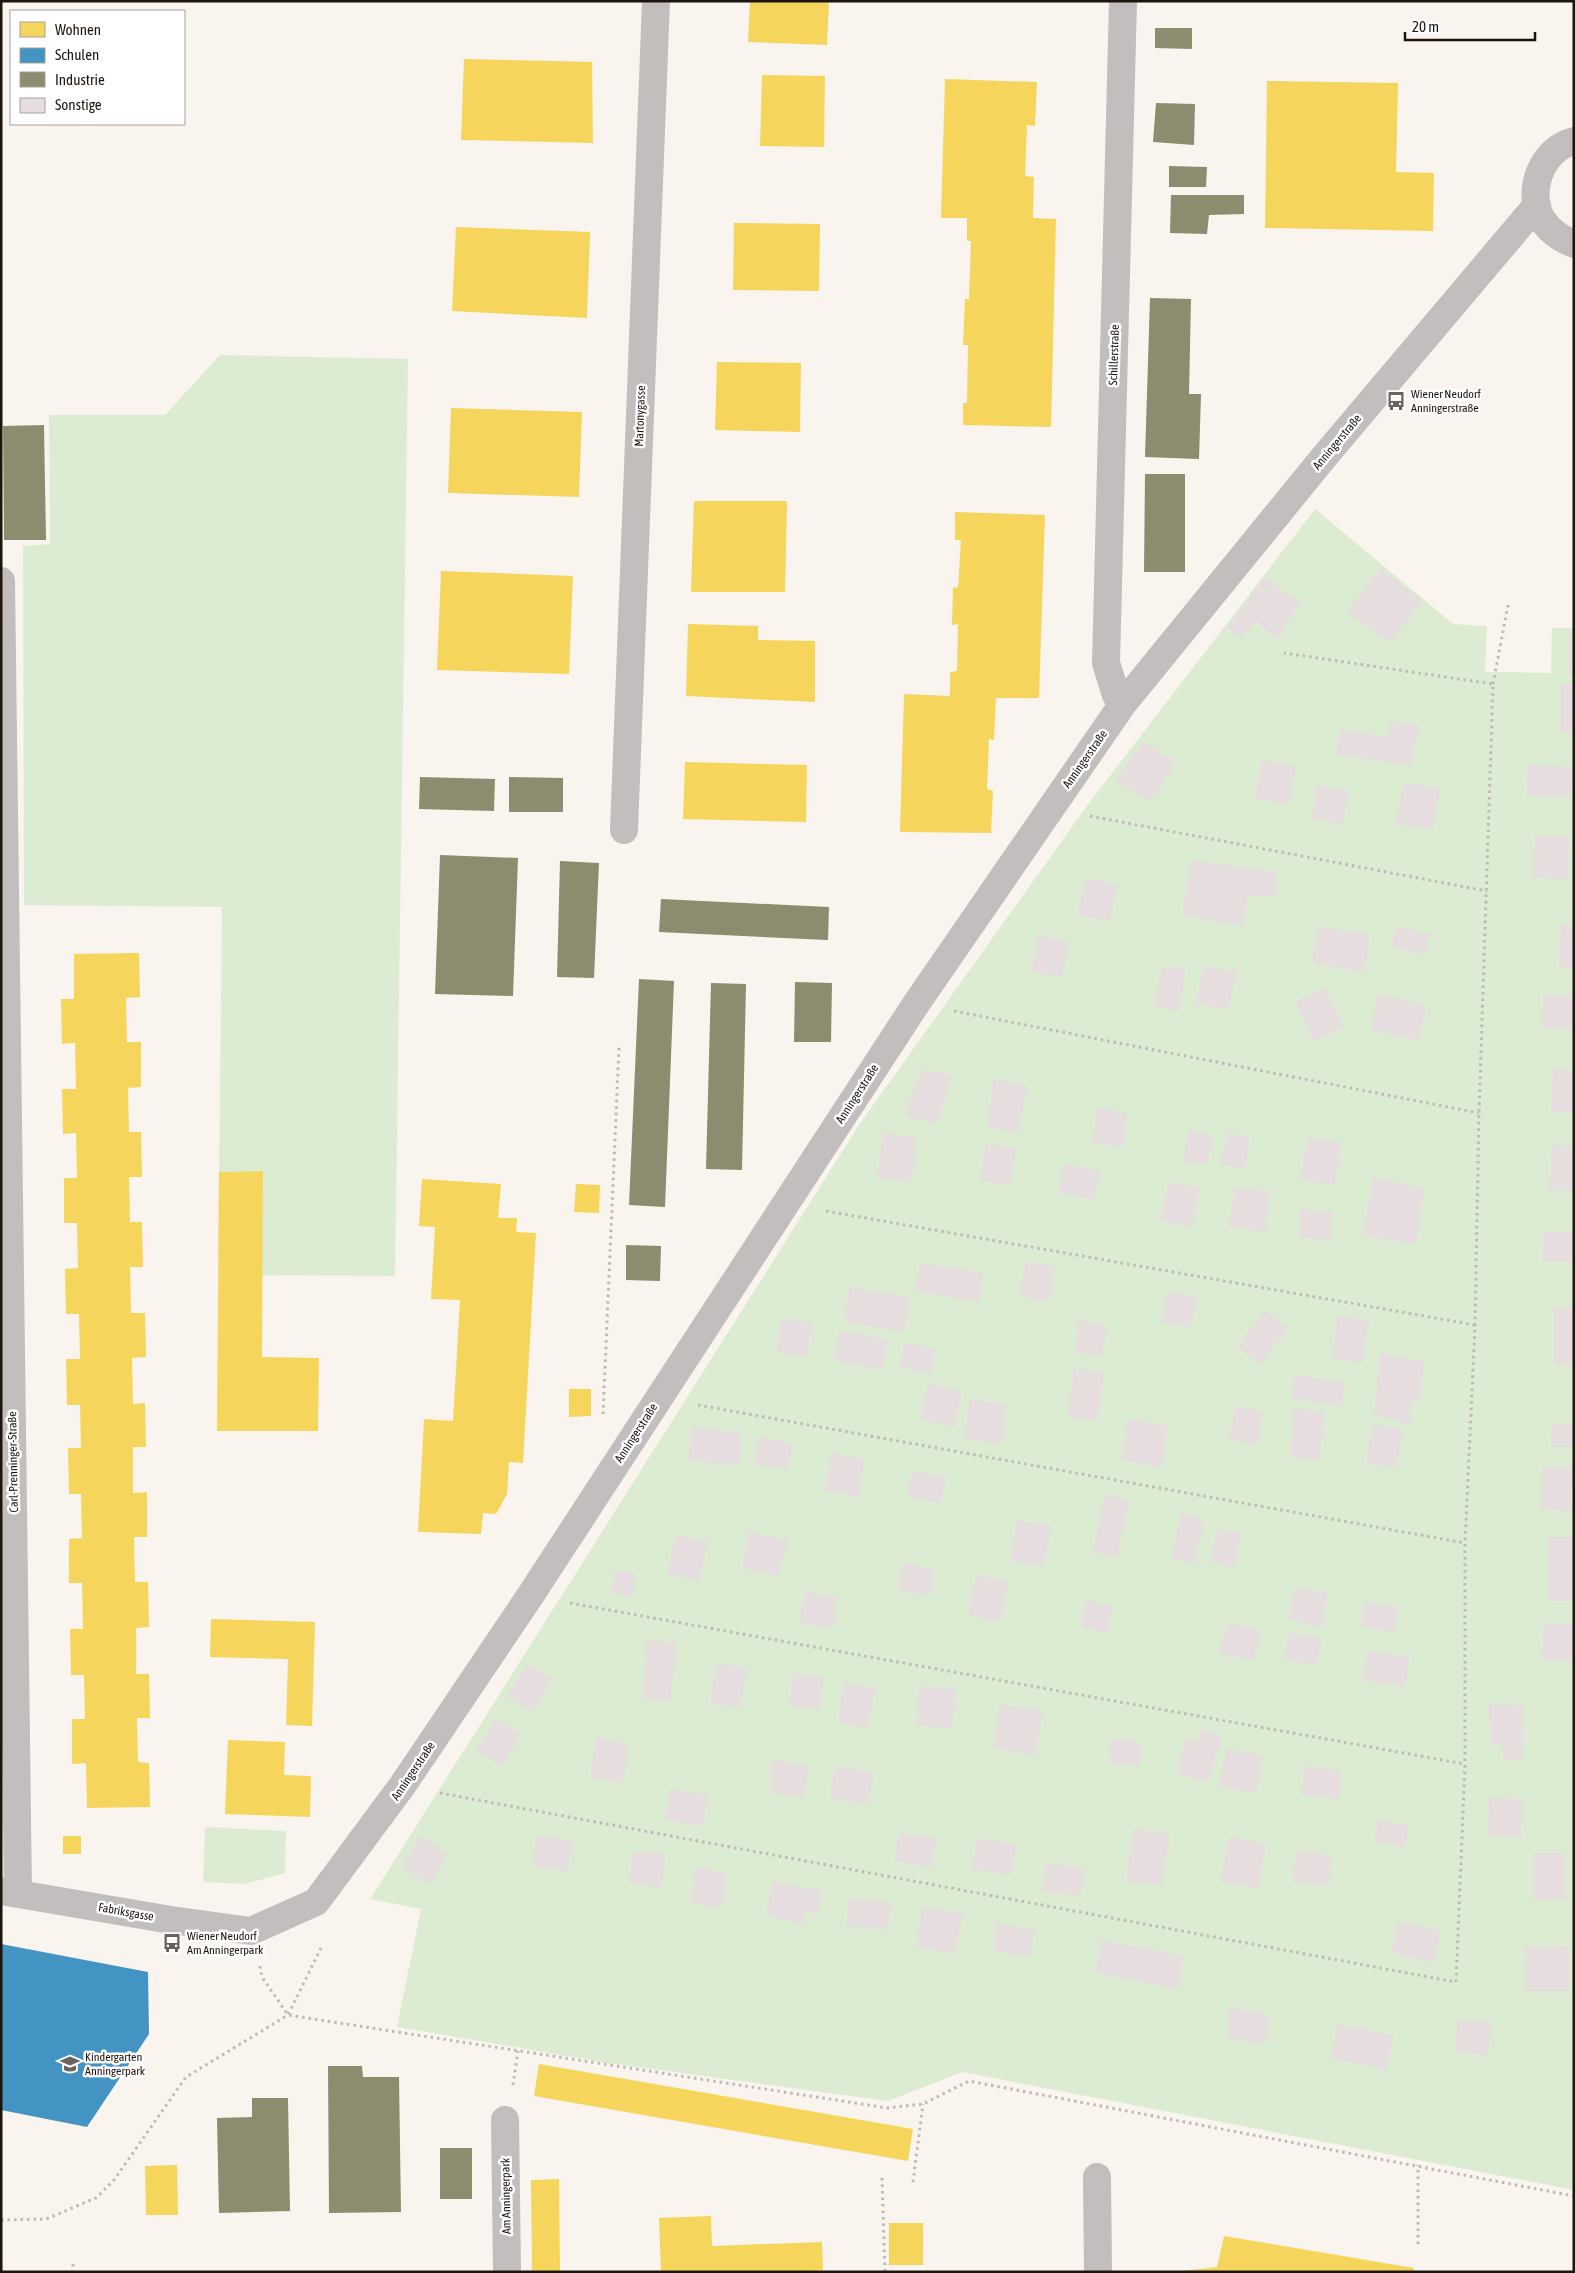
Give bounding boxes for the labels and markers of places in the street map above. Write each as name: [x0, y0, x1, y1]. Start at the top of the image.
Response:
place label: Wiener Neudorf Anningerstraße: [1411, 387, 1481, 415]
bus stop icon: Wiener Neudorf Anningerstraße: [1385, 390, 1407, 412]
place label: Wiener Neudorf Am Anningerpark: [187, 1929, 264, 1957]
bus stop icon: Wiener Neudorf Am Anningerpark: [161, 1932, 183, 1954]
place label: Kindergarten Anningerpark: [85, 2050, 146, 2078]
school or university icon: Kindergarten Anningerpark: [59, 2053, 81, 2075]

